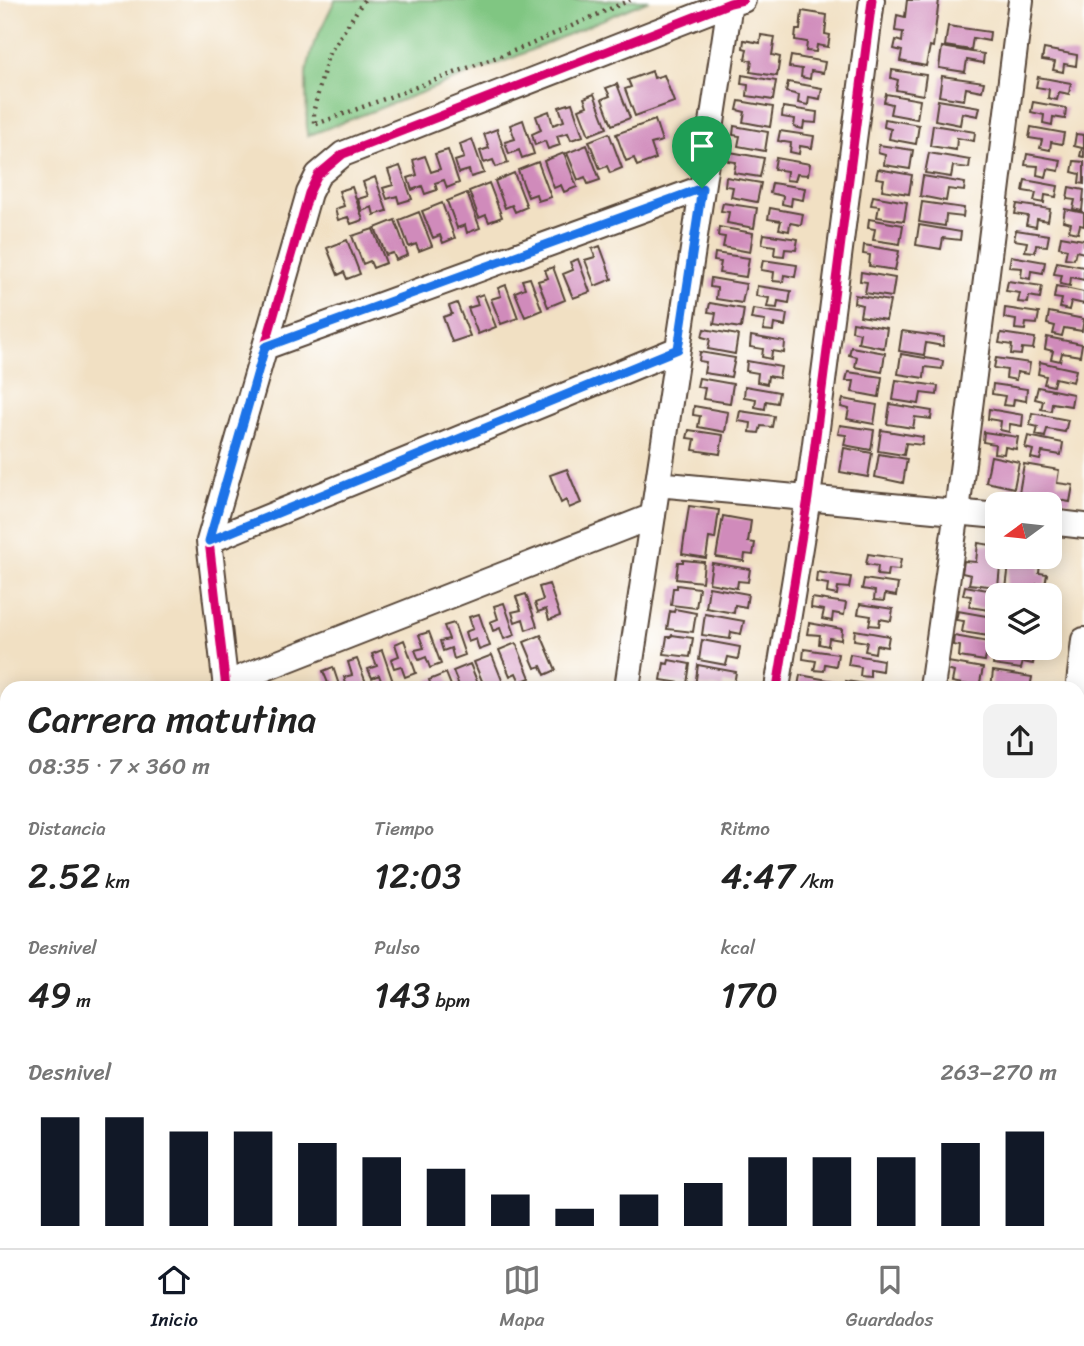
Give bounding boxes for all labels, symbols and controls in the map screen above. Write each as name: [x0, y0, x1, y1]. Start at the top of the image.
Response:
pin: [672, 116, 732, 188]
icon: arrive: [683, 127, 721, 165]
north arrow: [985, 492, 1062, 569]
map controls: [985, 492, 1062, 660]
button: layers: [985, 583, 1062, 660]
text: Carrera matutina: [28, 686, 317, 753]
button: share: [983, 704, 1057, 778]
text: 08:35 · 7 × 360 m: [28, 746, 210, 787]
text: Distancia: [28, 812, 106, 845]
text: Tiempo: [374, 812, 434, 845]
text: Ritmo: [721, 812, 770, 845]
text: 2.52: [28, 845, 100, 907]
text: 12:03: [374, 845, 461, 907]
text: 4:47: [721, 845, 795, 907]
text: km: [100, 865, 130, 898]
text: /km: [795, 865, 834, 898]
text: Desnivel: [28, 931, 97, 964]
text: Pulso: [374, 931, 420, 964]
text: kcal: [721, 931, 755, 964]
text: 49: [28, 964, 71, 1026]
text: 143: [374, 964, 430, 1026]
text: 170: [721, 964, 778, 1026]
text: m: [71, 984, 91, 1017]
text: bpm: [430, 984, 470, 1017]
text: Desnivel: [28, 1052, 111, 1093]
text: 263–270 m: [940, 1052, 1057, 1093]
tab: Inicio: [151, 1261, 198, 1336]
tab: Mapa: [500, 1261, 544, 1336]
tab: Guardados: [846, 1261, 933, 1336]

